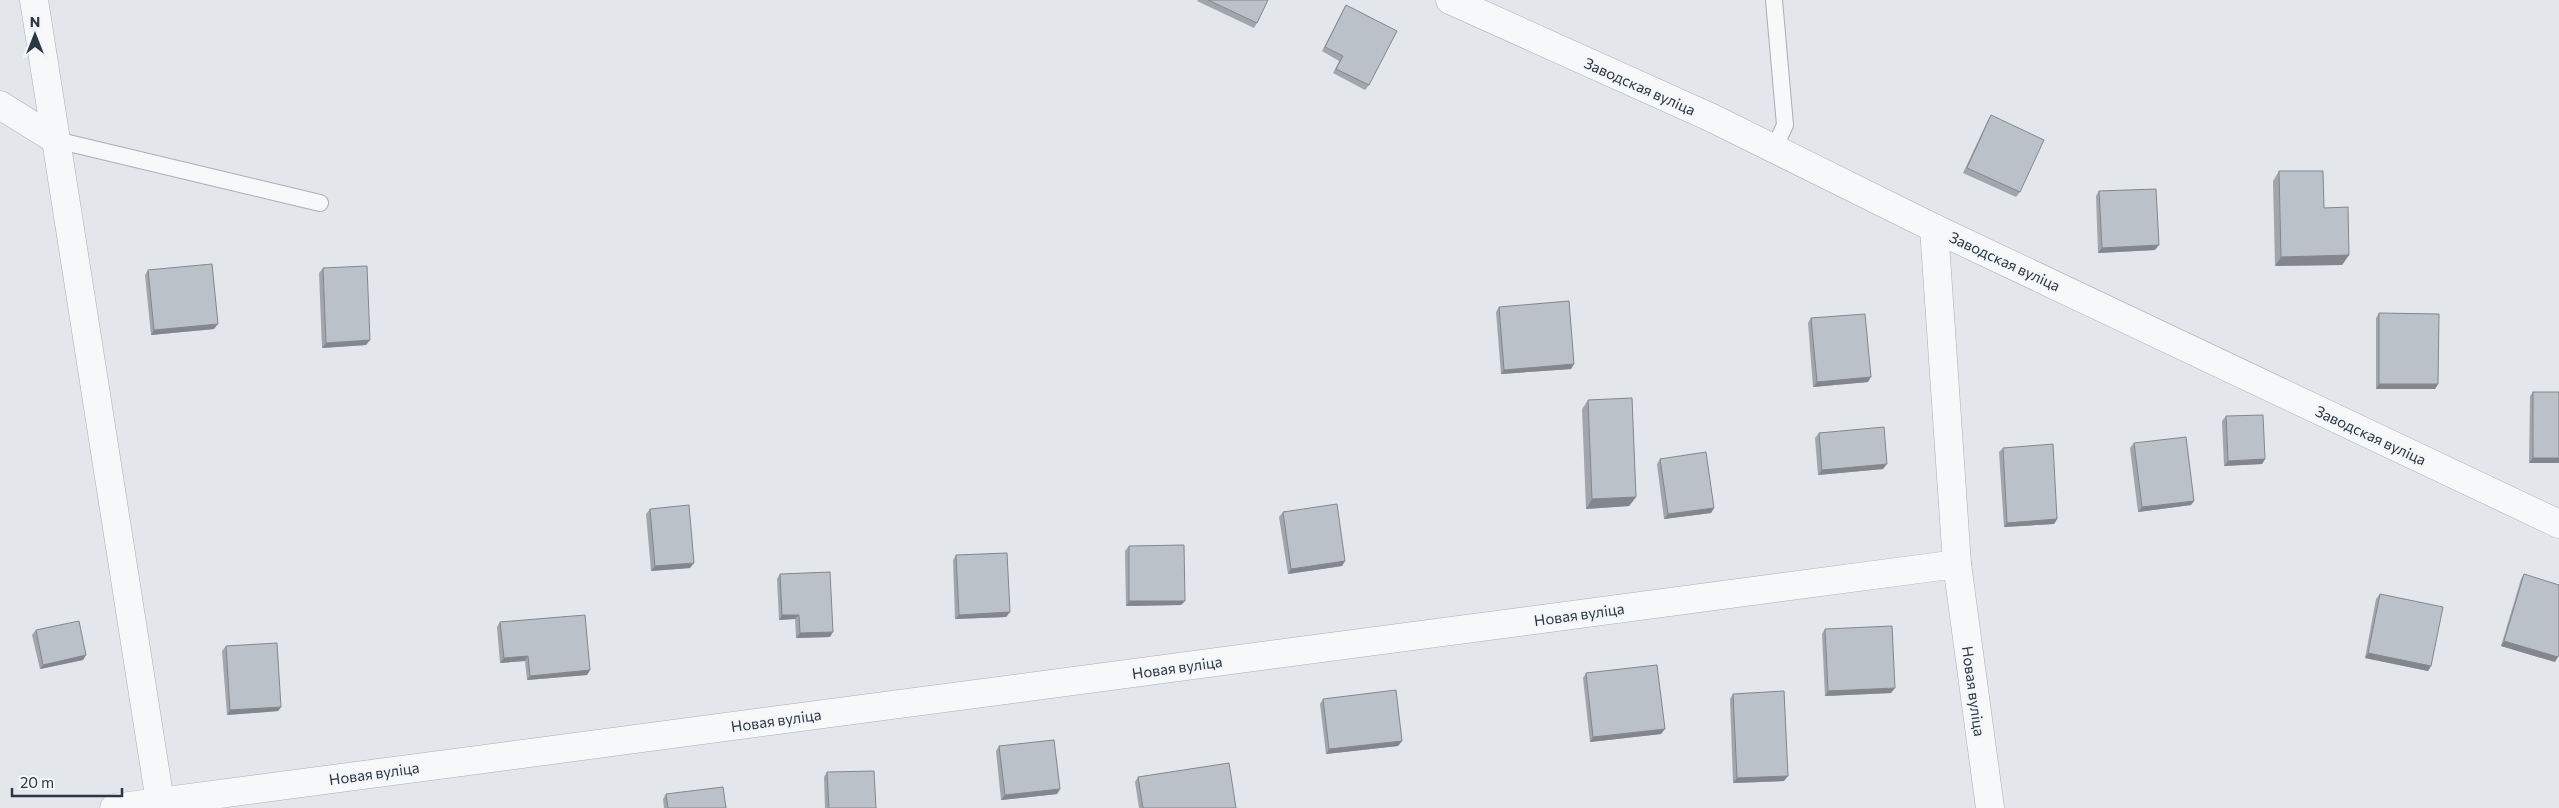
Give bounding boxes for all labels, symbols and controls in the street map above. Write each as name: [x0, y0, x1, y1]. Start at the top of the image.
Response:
north arrow: [10, 10, 60, 60]
text: N: [30, 13, 40, 30]
street label: Заводская вуліца: [1581, 53, 1699, 119]
street label: Заводская вуліца: [1947, 227, 2063, 295]
street label: Заводская вуліца: [2313, 401, 2429, 469]
street label: Новая вуліца: [1533, 599, 1625, 629]
street label: Новая вуліца: [1959, 645, 1989, 737]
street label: Новая вуліца: [1131, 652, 1223, 682]
street label: Новая вуліца: [730, 705, 822, 735]
street label: Новая вуліца: [328, 758, 420, 788]
scale bar: [12, 766, 122, 798]
text: 20 m: [20, 773, 54, 791]

